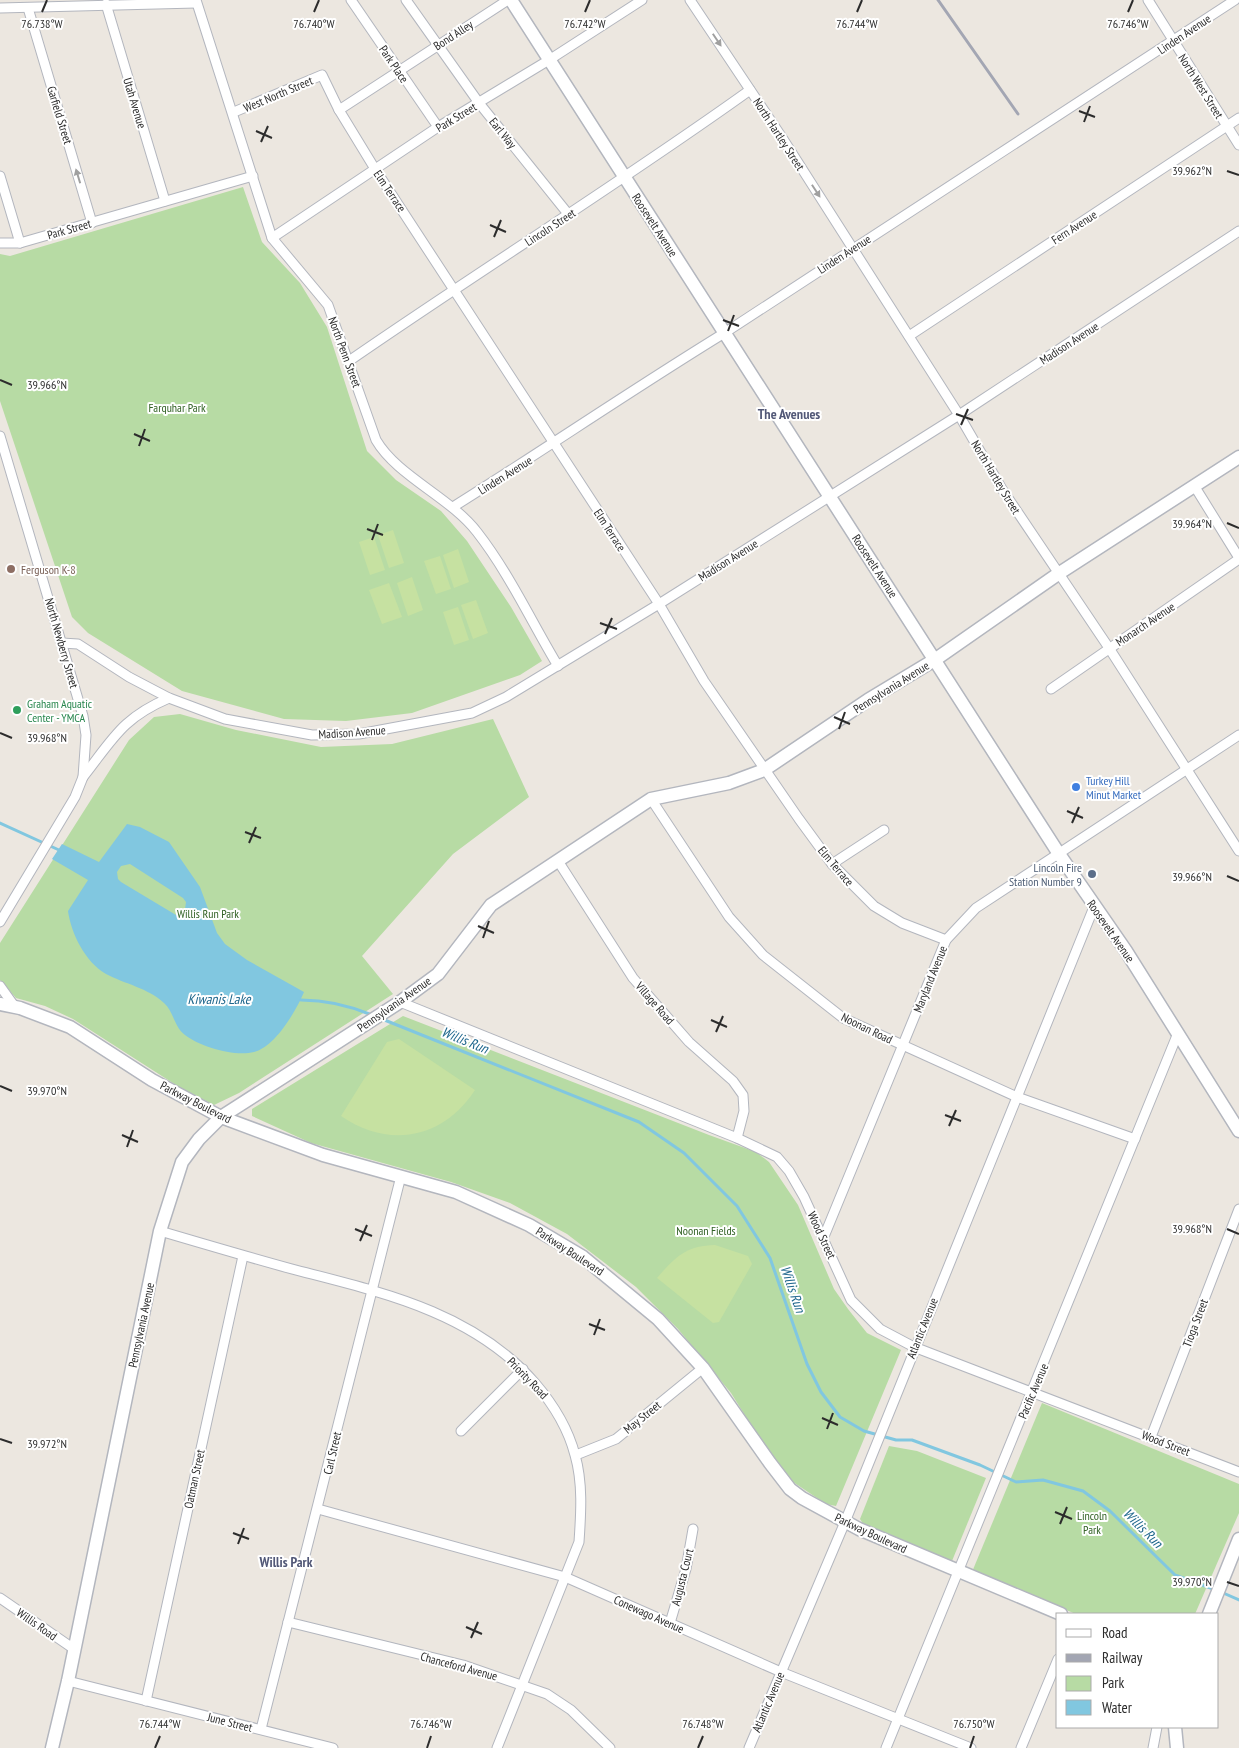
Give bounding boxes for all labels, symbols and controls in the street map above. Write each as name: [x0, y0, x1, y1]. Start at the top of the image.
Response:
street label: Linden Avenue: [1155, 11, 1213, 57]
text: 76.738°W: [21, 16, 63, 31]
text: 76.740°W: [293, 16, 335, 31]
street label: Bond Alley: [430, 16, 476, 53]
text: 76.742°W: [564, 16, 606, 31]
text: 76.744°W: [836, 16, 878, 31]
text: 76.746°W: [1107, 16, 1149, 31]
one-way arrow: [712, 34, 722, 47]
street label: Park Place: [376, 42, 412, 86]
street label: North West Street: [1175, 51, 1227, 122]
street label: West North Street: [241, 72, 315, 115]
street label: Utah Avenue: [120, 76, 150, 130]
street label: Garfield Street: [44, 84, 76, 146]
street label: North Hartley Street: [750, 95, 808, 174]
street label: Park Street: [433, 99, 480, 135]
street label: Earl Way: [486, 115, 520, 152]
text: 39.962°N: [1172, 163, 1212, 178]
street label: Elm Terrace: [371, 167, 410, 215]
one-way arrow: [74, 168, 82, 183]
one-way arrow: [811, 184, 821, 197]
street label: Roosevelt Avenue: [629, 190, 681, 260]
street label: Lincoln Street: [522, 205, 579, 249]
street label: Fern Avenue: [1049, 207, 1100, 247]
street label: Park Street: [45, 215, 93, 242]
street label: Linden Avenue: [814, 231, 874, 277]
street label: North Penn Street: [325, 315, 365, 390]
street label: Madison Avenue: [1037, 318, 1101, 368]
text: 39.966°N: [27, 377, 67, 392]
park label: Farquhar Park: [148, 400, 206, 415]
district label: The Avenues: [758, 405, 820, 423]
street label: North Hartley Street: [968, 437, 1024, 517]
street label: Linden Avenue: [475, 452, 535, 497]
street label: Elm Terrace: [591, 506, 629, 554]
text: 39.964°N: [1172, 516, 1212, 531]
street label: Roosevelt Avenue: [849, 531, 901, 601]
street label: Madison Avenue: [695, 536, 761, 584]
place label: Ferguson K-8: [21, 562, 76, 577]
marker: Ferguson K-8: [5, 563, 17, 575]
street label: North Newberry Street: [42, 596, 82, 690]
street label: Monarch Avenue: [1112, 599, 1178, 649]
street label: Pennsylvania Avenue: [850, 658, 932, 716]
place label: Graham Aquatic Center - YMCA: [27, 696, 93, 725]
marker: Graham Aquatic Center - YMCA: [11, 704, 23, 716]
street label: Madison Avenue: [318, 722, 386, 742]
text: 39.968°N: [27, 730, 67, 745]
place label: Turkey Hill Minut Market: [1086, 773, 1142, 802]
marker: Turkey Hill Minut Market: [1070, 781, 1082, 793]
street label: Elm Terrace: [815, 843, 857, 889]
place label: Lincoln Fire Station Number 9: [1009, 860, 1082, 889]
marker: Lincoln Fire Station Number 9: [1086, 868, 1098, 880]
text: 39.966°N: [1172, 869, 1212, 884]
street label: Roosevelt Avenue: [1084, 897, 1138, 965]
park label: Willis Run Park: [177, 906, 239, 921]
street label: Maryland Avenue: [910, 943, 950, 1015]
street label: Pennsylvania Avenue: [354, 973, 434, 1035]
street label: Village Road: [632, 978, 678, 1027]
water label: Kiwanis Lake: [188, 990, 252, 1008]
street label: Noonan Road: [839, 1009, 895, 1047]
water label: Willis Run: [439, 1023, 492, 1058]
street label: Parkway Boulevard: [158, 1078, 234, 1126]
text: 39.970°N: [27, 1083, 67, 1098]
street label: Wood Street: [805, 1209, 840, 1262]
text: 39.968°N: [1172, 1221, 1212, 1236]
street label: Parkway Boulevard: [533, 1223, 607, 1279]
park label: Noonan Fields: [676, 1223, 736, 1238]
water label: Willis Run: [777, 1263, 810, 1316]
street label: Pennsylvania Avenue: [125, 1281, 157, 1369]
street label: Atlantic Avenue: [903, 1295, 941, 1361]
street label: Tioga Street: [1179, 1296, 1211, 1349]
street label: Priority Road: [504, 1354, 552, 1402]
street label: Pacific Avenue: [1015, 1361, 1051, 1421]
street label: May Street: [620, 1397, 664, 1437]
street label: Wood Street: [1140, 1427, 1193, 1459]
street label: Carl Street: [320, 1429, 344, 1476]
text: 39.972°N: [27, 1436, 67, 1451]
street label: Oatman Street: [180, 1447, 208, 1510]
water label: Willis Run: [1119, 1504, 1167, 1552]
park label: Lincoln Park: [1077, 1508, 1107, 1537]
street label: Parkway Boulevard: [833, 1510, 909, 1556]
street label: Augusta Court: [668, 1546, 697, 1607]
district label: Willis Park: [259, 1553, 313, 1571]
text: 39.970°N: [1172, 1574, 1212, 1589]
street label: Conewago Avenue: [612, 1592, 686, 1636]
street label: Willis Road: [14, 1605, 60, 1643]
legend: [1056, 1613, 1219, 1728]
text: Road: [1102, 1623, 1128, 1642]
text: Railway: [1102, 1648, 1143, 1667]
street label: Chanceford Avenue: [419, 1649, 499, 1683]
street label: Atlantic Avenue: [749, 1669, 787, 1734]
text: Park: [1102, 1673, 1124, 1692]
text: Water: [1102, 1698, 1133, 1717]
street label: June Street: [205, 1709, 255, 1735]
text: 76.744°W: [139, 1716, 181, 1731]
text: 76.746°W: [410, 1716, 452, 1731]
text: 76.748°W: [682, 1716, 724, 1731]
text: 76.750°W: [953, 1716, 995, 1731]

